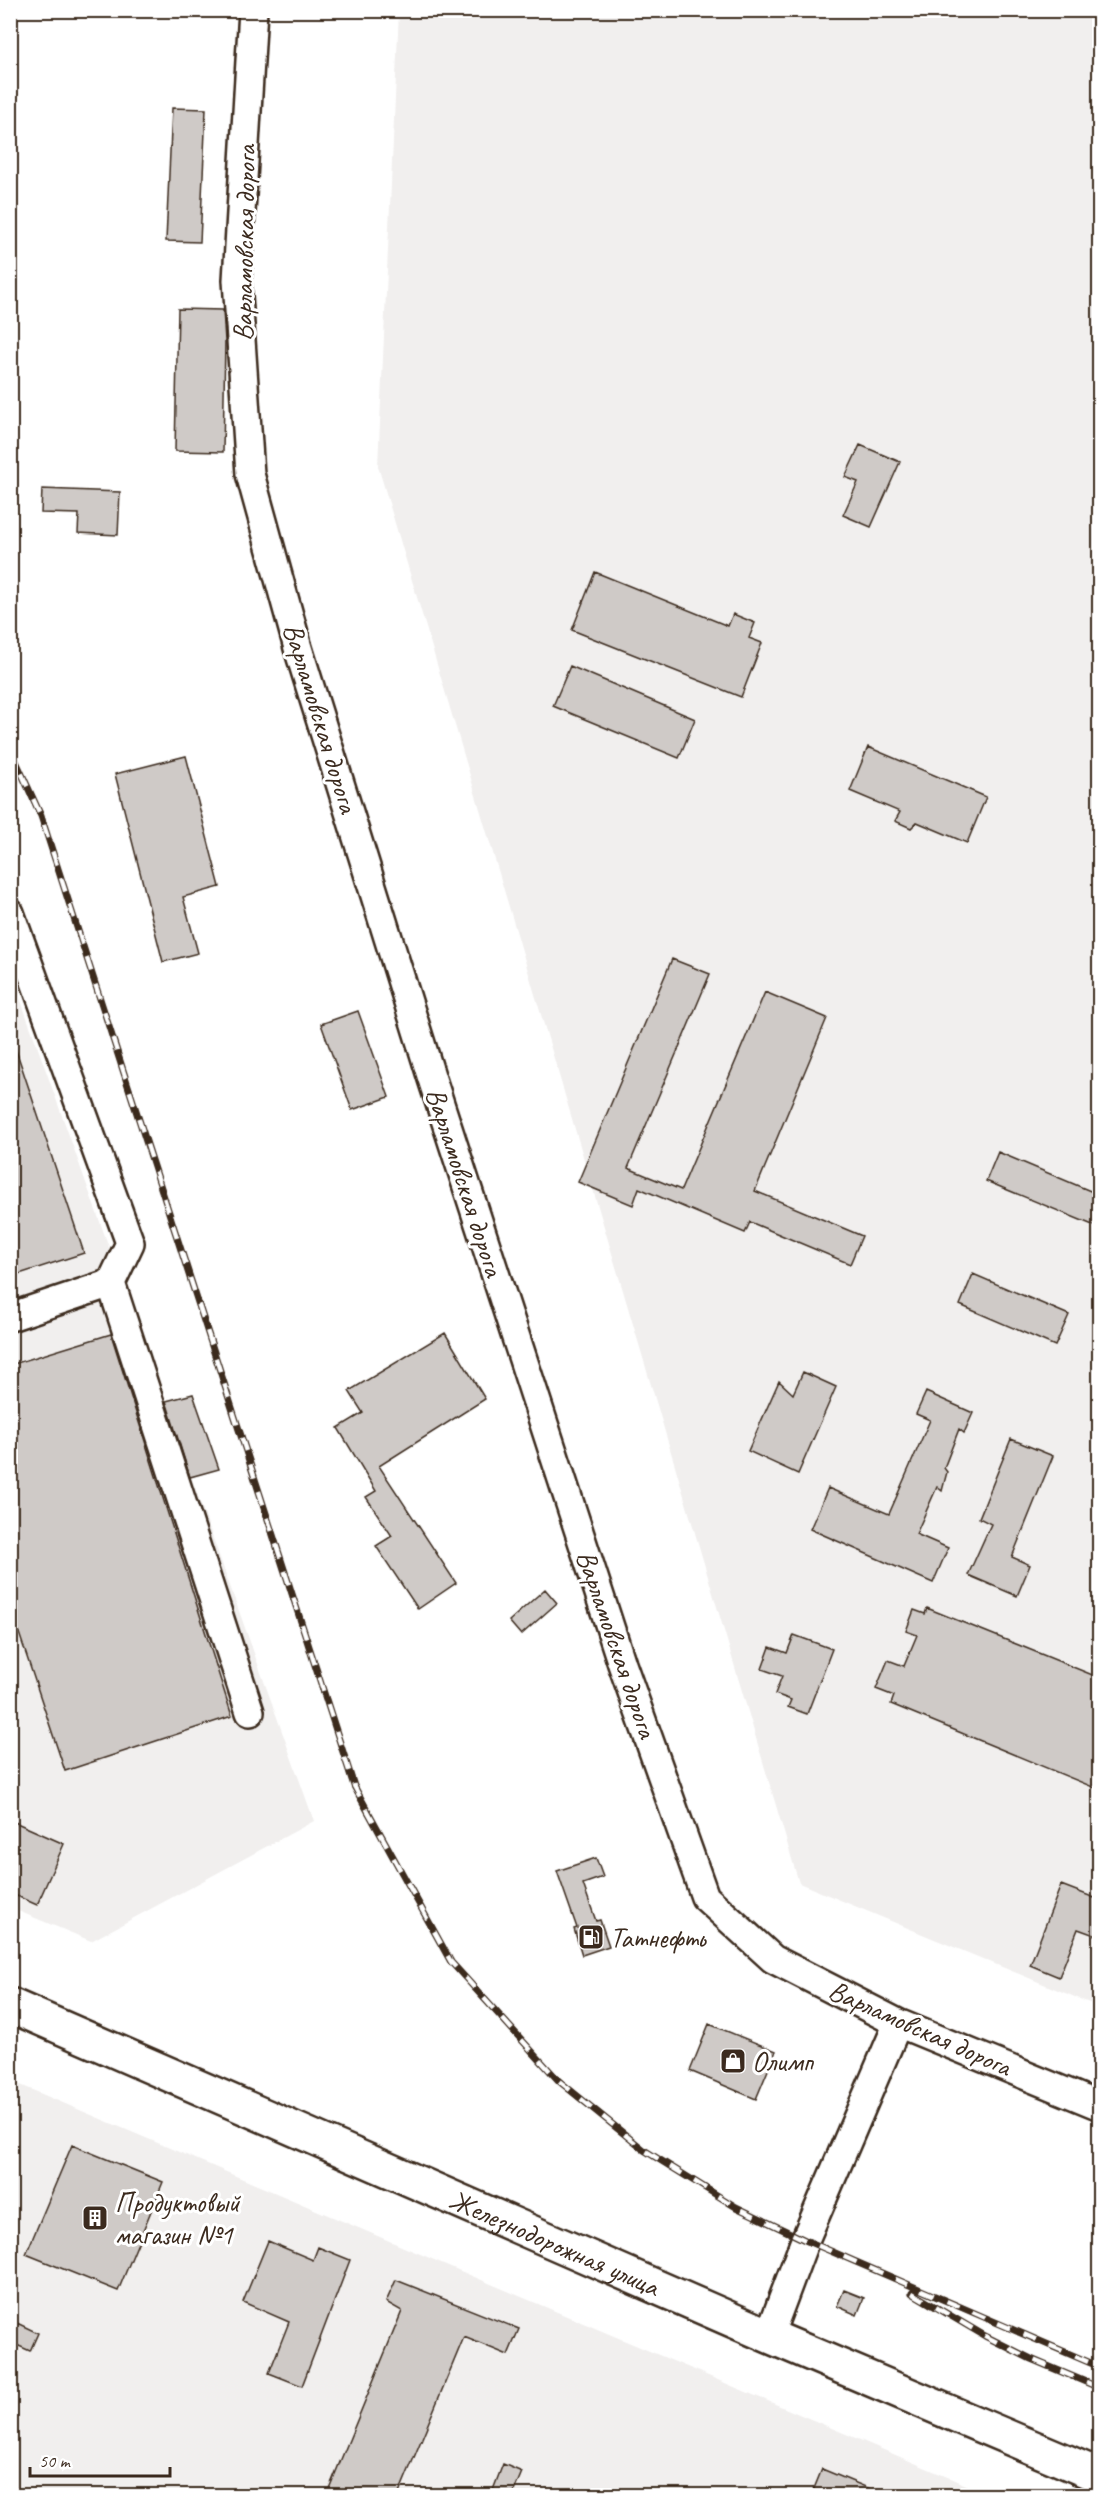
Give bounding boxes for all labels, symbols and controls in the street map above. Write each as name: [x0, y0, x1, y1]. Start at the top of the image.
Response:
street label: Варламовская дорога: [225, 143, 263, 341]
street label: Варламовская дорога: [276, 619, 367, 818]
street label: Варламовская дорога: [418, 1083, 512, 1282]
street label: Варламовская дорога: [569, 1546, 666, 1744]
place label: Татнефть: [610, 1920, 708, 1955]
fuel station icon: Татнефть: [576, 1922, 606, 1952]
street label: Варламовская дорога: [823, 1972, 1018, 2085]
place label: Олимп: [752, 2044, 814, 2079]
shop icon: Олимп: [718, 2046, 748, 2076]
street label: Железнодорожная улица: [444, 2181, 666, 2304]
place label: Продуктовый магазин №1: [115, 2185, 241, 2252]
building icon: Продуктовый магазин №1: [80, 2203, 110, 2233]
scale bar: [30, 2440, 170, 2478]
text: 50 m: [39, 2450, 72, 2472]

